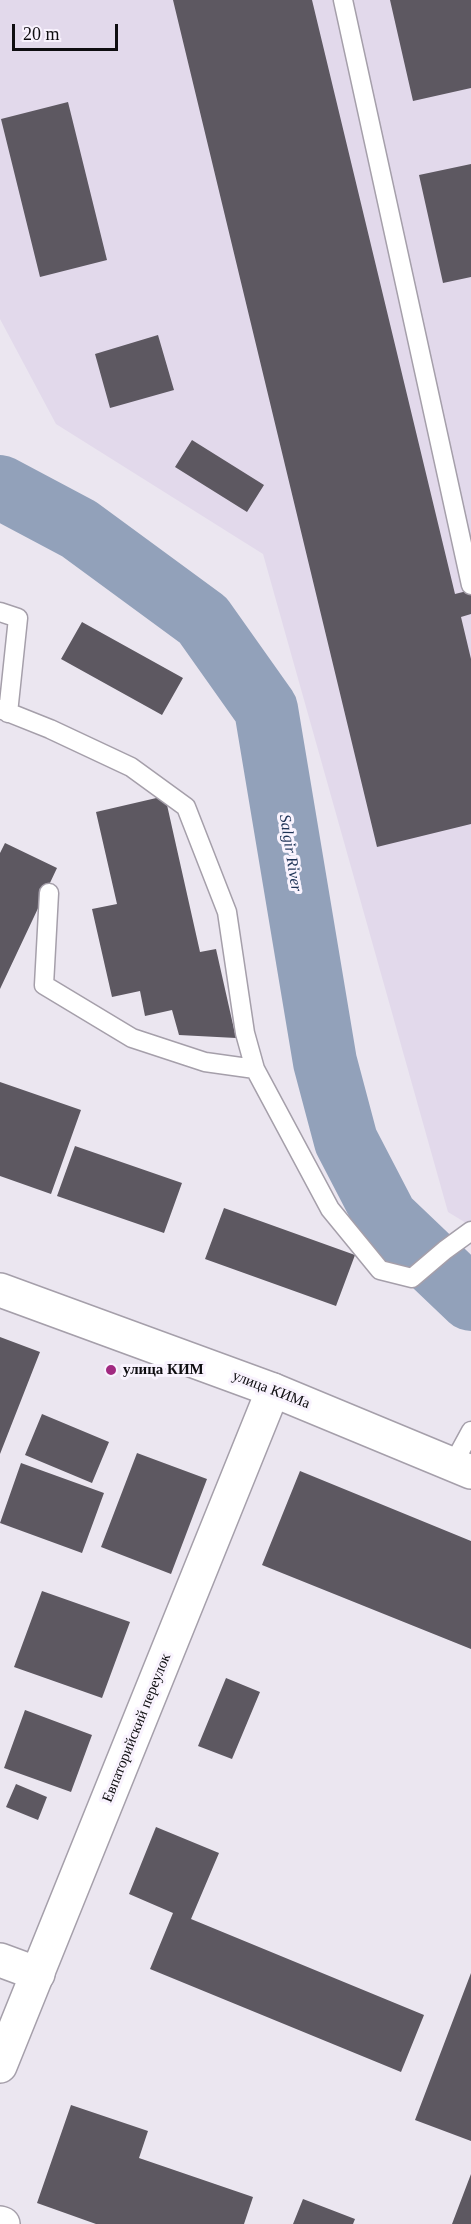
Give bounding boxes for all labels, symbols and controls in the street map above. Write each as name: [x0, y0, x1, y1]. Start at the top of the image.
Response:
scale bar: [15, 12, 122, 50]
text: 20 m: [23, 24, 60, 44]
water label: Salgir River: [274, 813, 306, 893]
place label: улица КИМ: [123, 1361, 204, 1379]
marker: улица КИМ: [104, 1363, 118, 1377]
street label: улица КИМа: [230, 1367, 312, 1413]
street label: Евпаторийский переулок: [99, 1651, 175, 1805]

